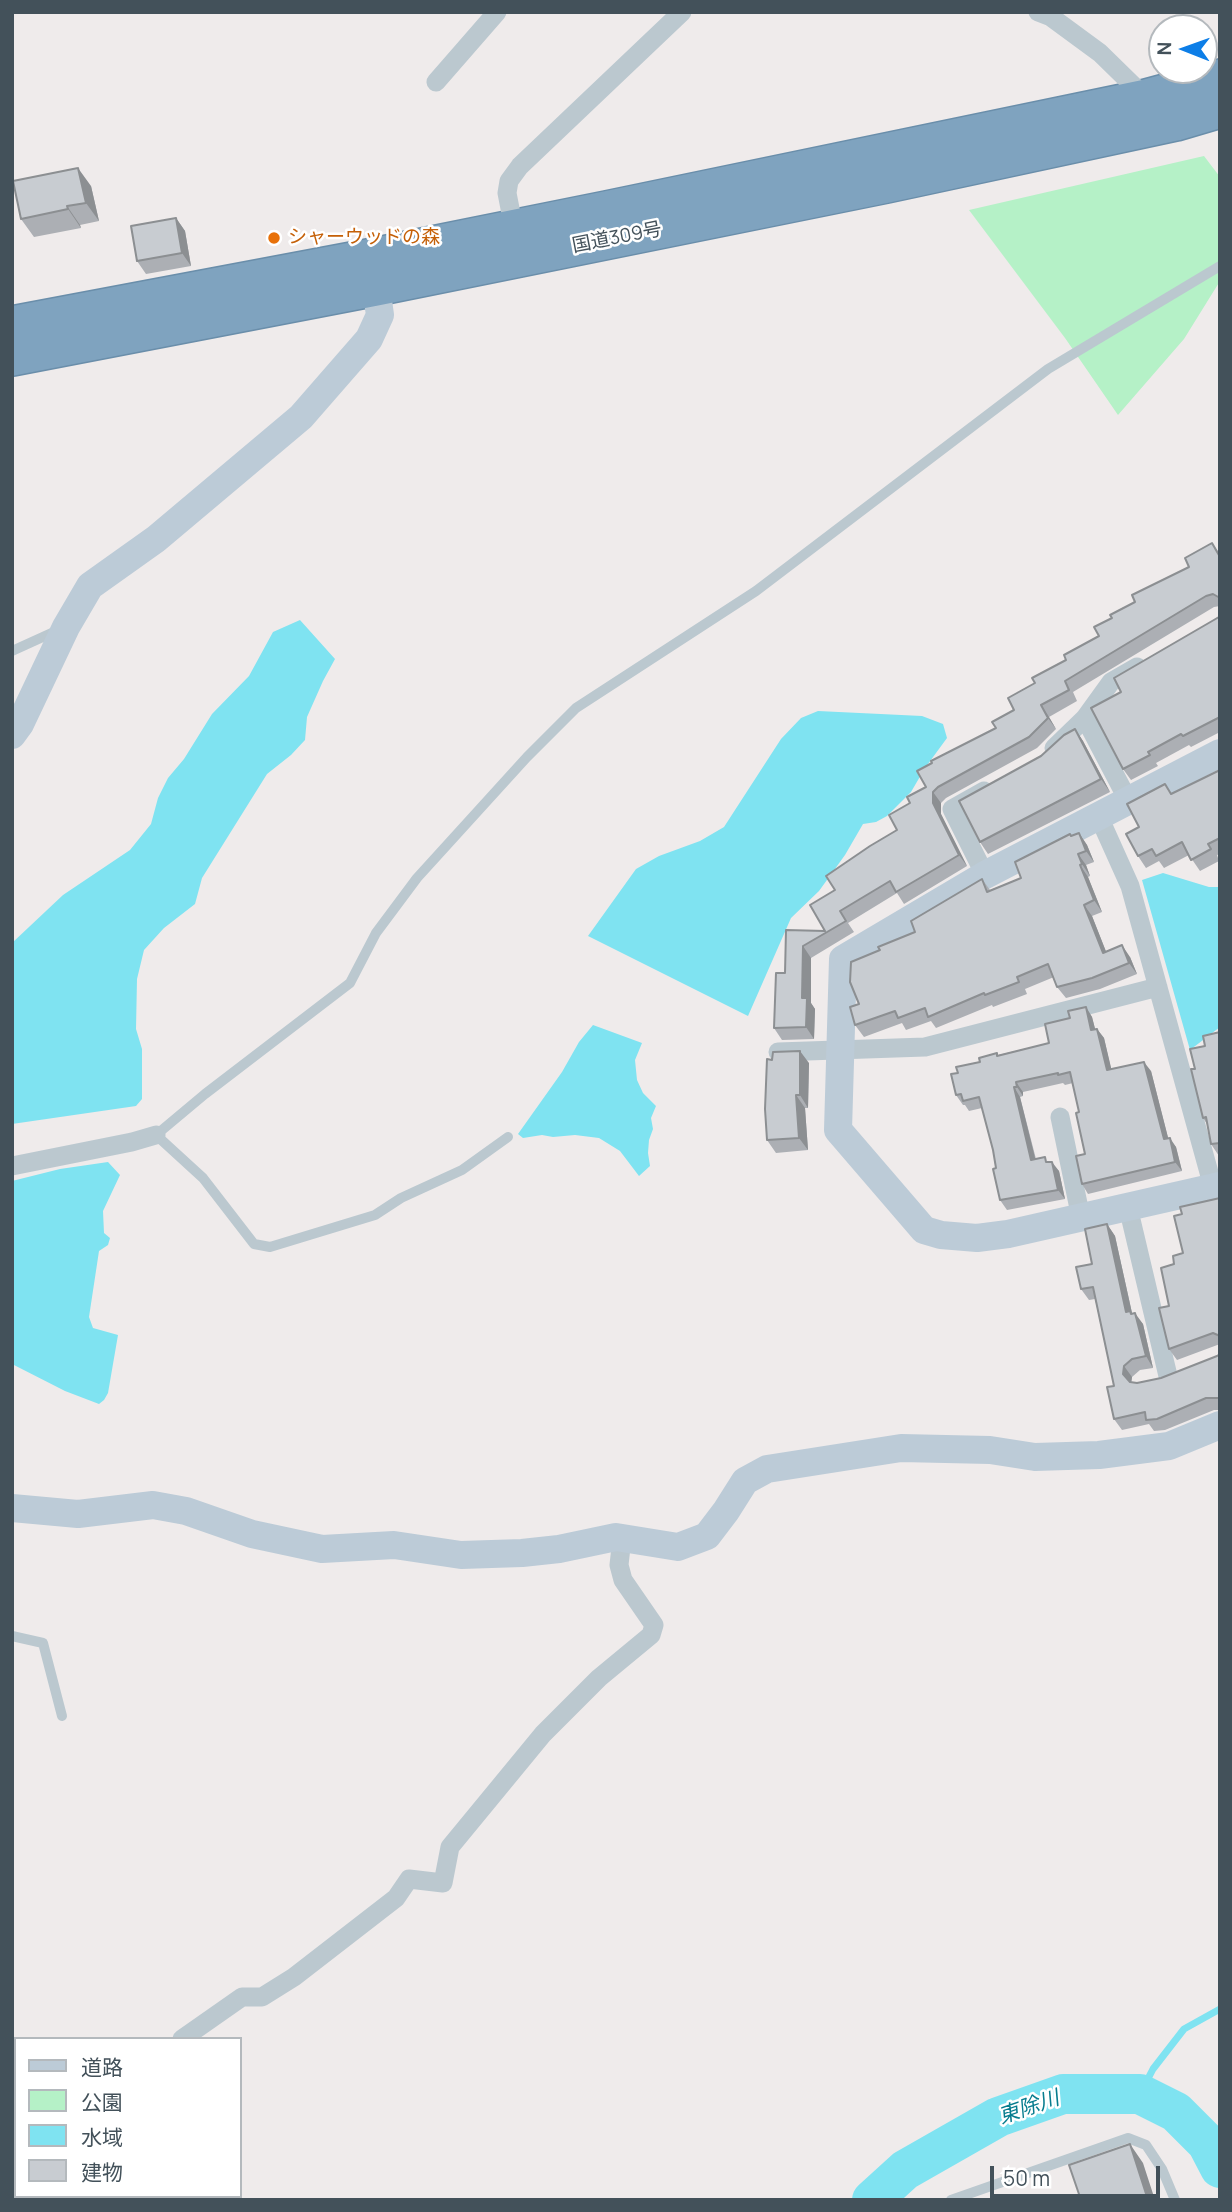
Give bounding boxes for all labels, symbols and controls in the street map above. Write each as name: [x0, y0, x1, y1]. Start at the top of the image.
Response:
north arrow: [1148, 14, 1218, 84]
text: N: [1151, 42, 1177, 56]
street label: 国道309号: [570, 218, 664, 258]
place label: シャーウッドの森: [288, 227, 440, 249]
marker: シャーウッドの森: [266, 230, 282, 246]
legend: [14, 2037, 242, 2198]
text: 道路: [81, 2053, 123, 2081]
water label: 東除川: [995, 2086, 1063, 2130]
text: 公園: [81, 2088, 123, 2116]
text: 水域: [81, 2123, 123, 2151]
scale bar: [994, 2152, 1164, 2196]
text: 建物: [81, 2158, 123, 2186]
text: 50 m: [1003, 2164, 1050, 2192]

